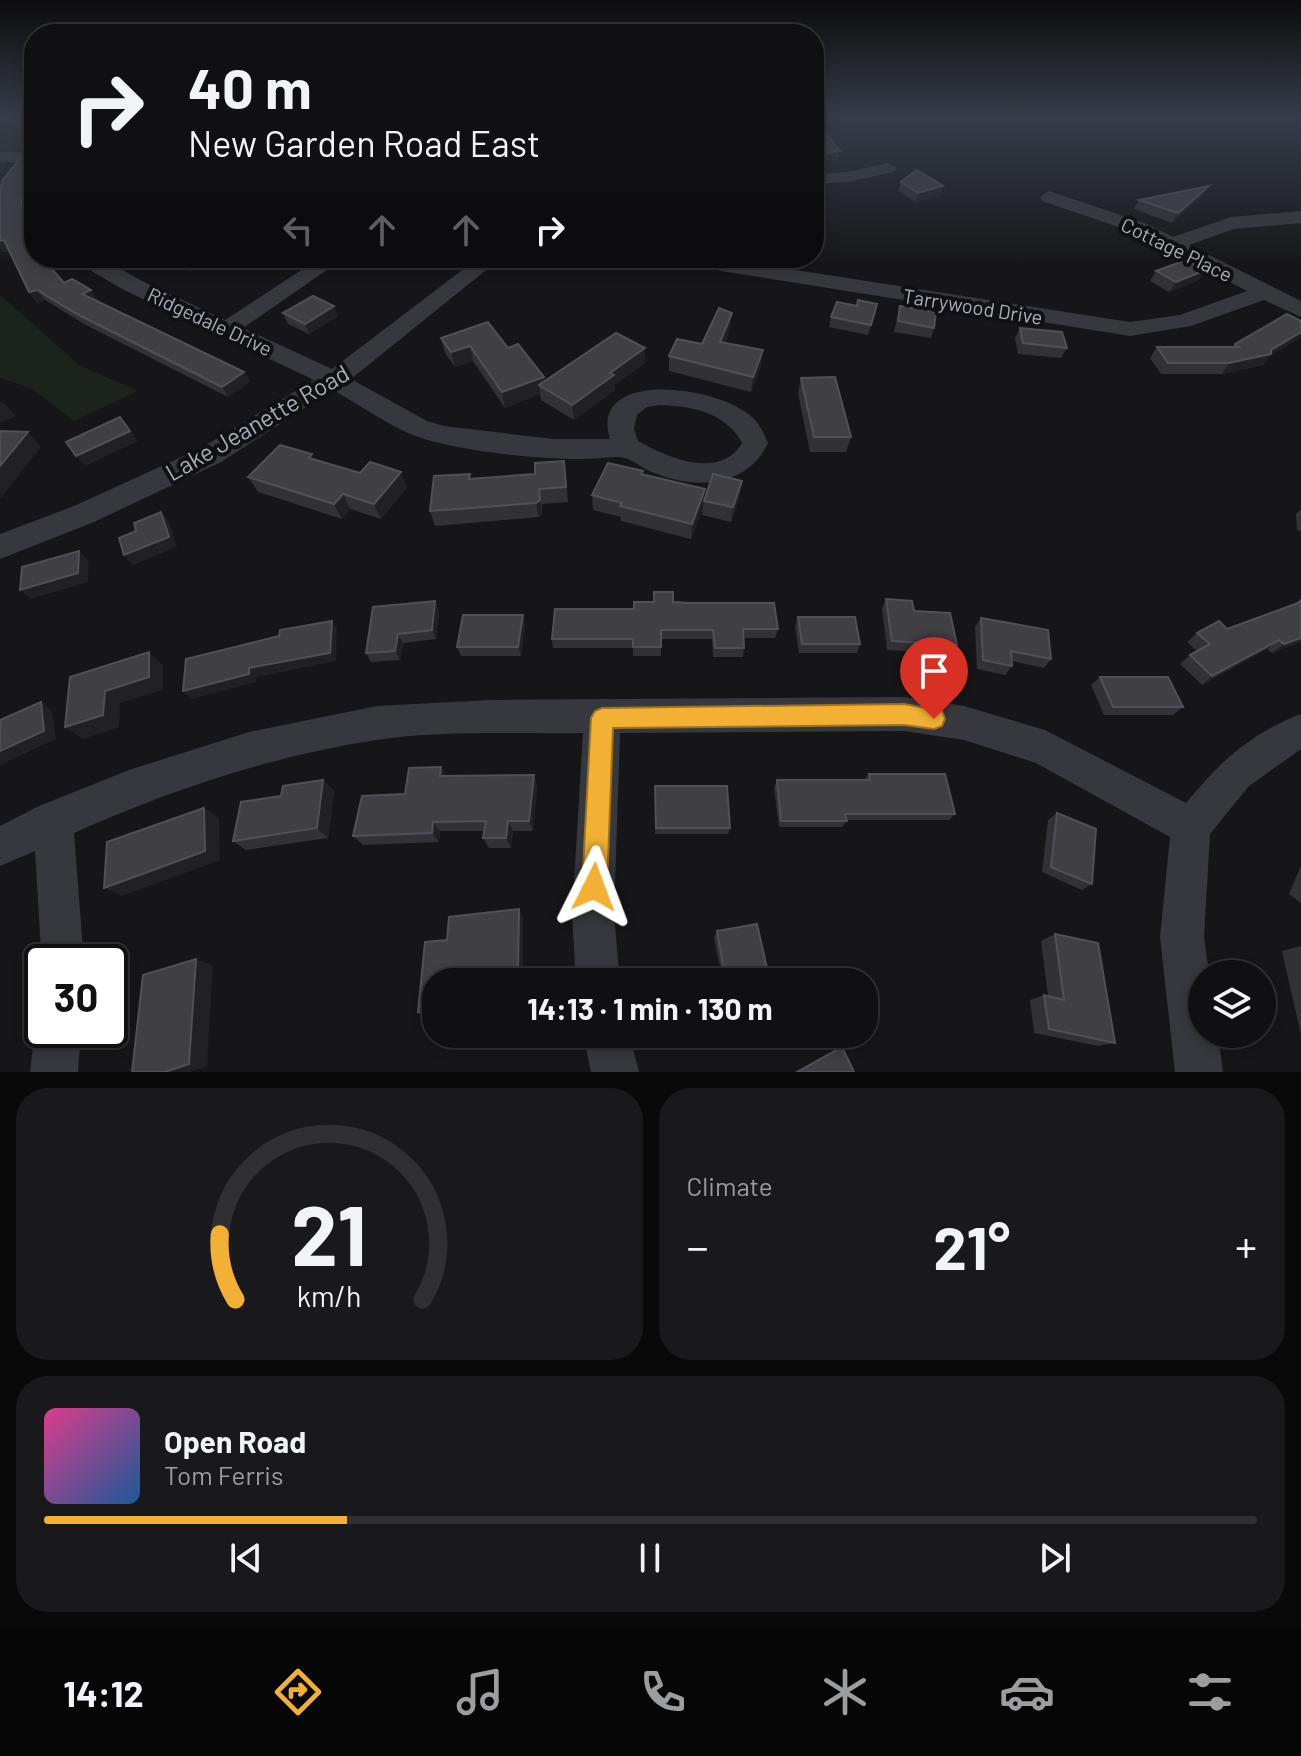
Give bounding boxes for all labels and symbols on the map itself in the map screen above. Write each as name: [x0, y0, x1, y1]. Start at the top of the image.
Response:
street label: Cottage Place: [1117, 212, 1237, 286]
street label: Ridgedale Drive: [144, 282, 276, 360]
street label: Tarrywood Drive: [901, 283, 1045, 329]
street label: Lake Jeanette Road: [160, 358, 354, 486]
pin: [900, 637, 968, 719]
position arrow: [552, 845, 636, 929]
speed limit sign: 30: [24, 944, 128, 1048]

